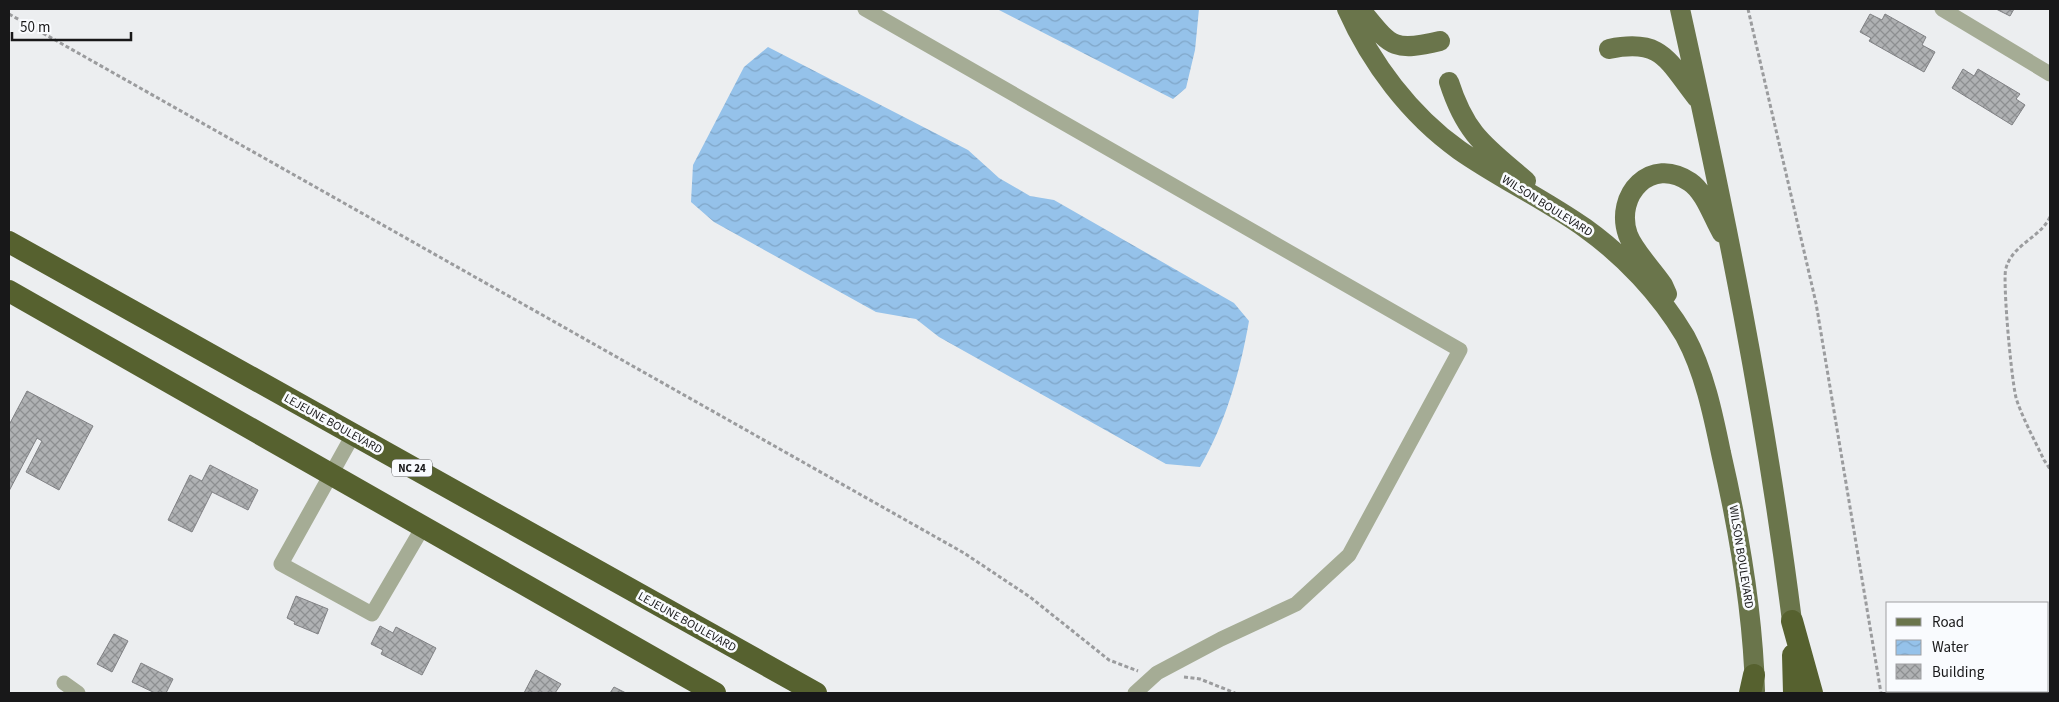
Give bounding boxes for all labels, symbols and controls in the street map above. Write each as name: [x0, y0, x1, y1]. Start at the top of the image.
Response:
scale bar: [12, 10, 131, 42]
text: 50 m: [20, 17, 50, 38]
street label: WILSON BOULEVARD: [1498, 171, 1596, 241]
street label: LEJEUNE BOULEVARD: [281, 390, 385, 458]
road number: NC 24: [392, 459, 432, 476]
street label: WILSON BOULEVARD: [1724, 504, 1758, 610]
street label: LEJEUNE BOULEVARD: [635, 588, 739, 656]
legend: [1886, 602, 2049, 692]
text: Road: [1932, 612, 1964, 633]
text: Water: [1932, 637, 1969, 658]
text: Building: [1932, 662, 1985, 683]

